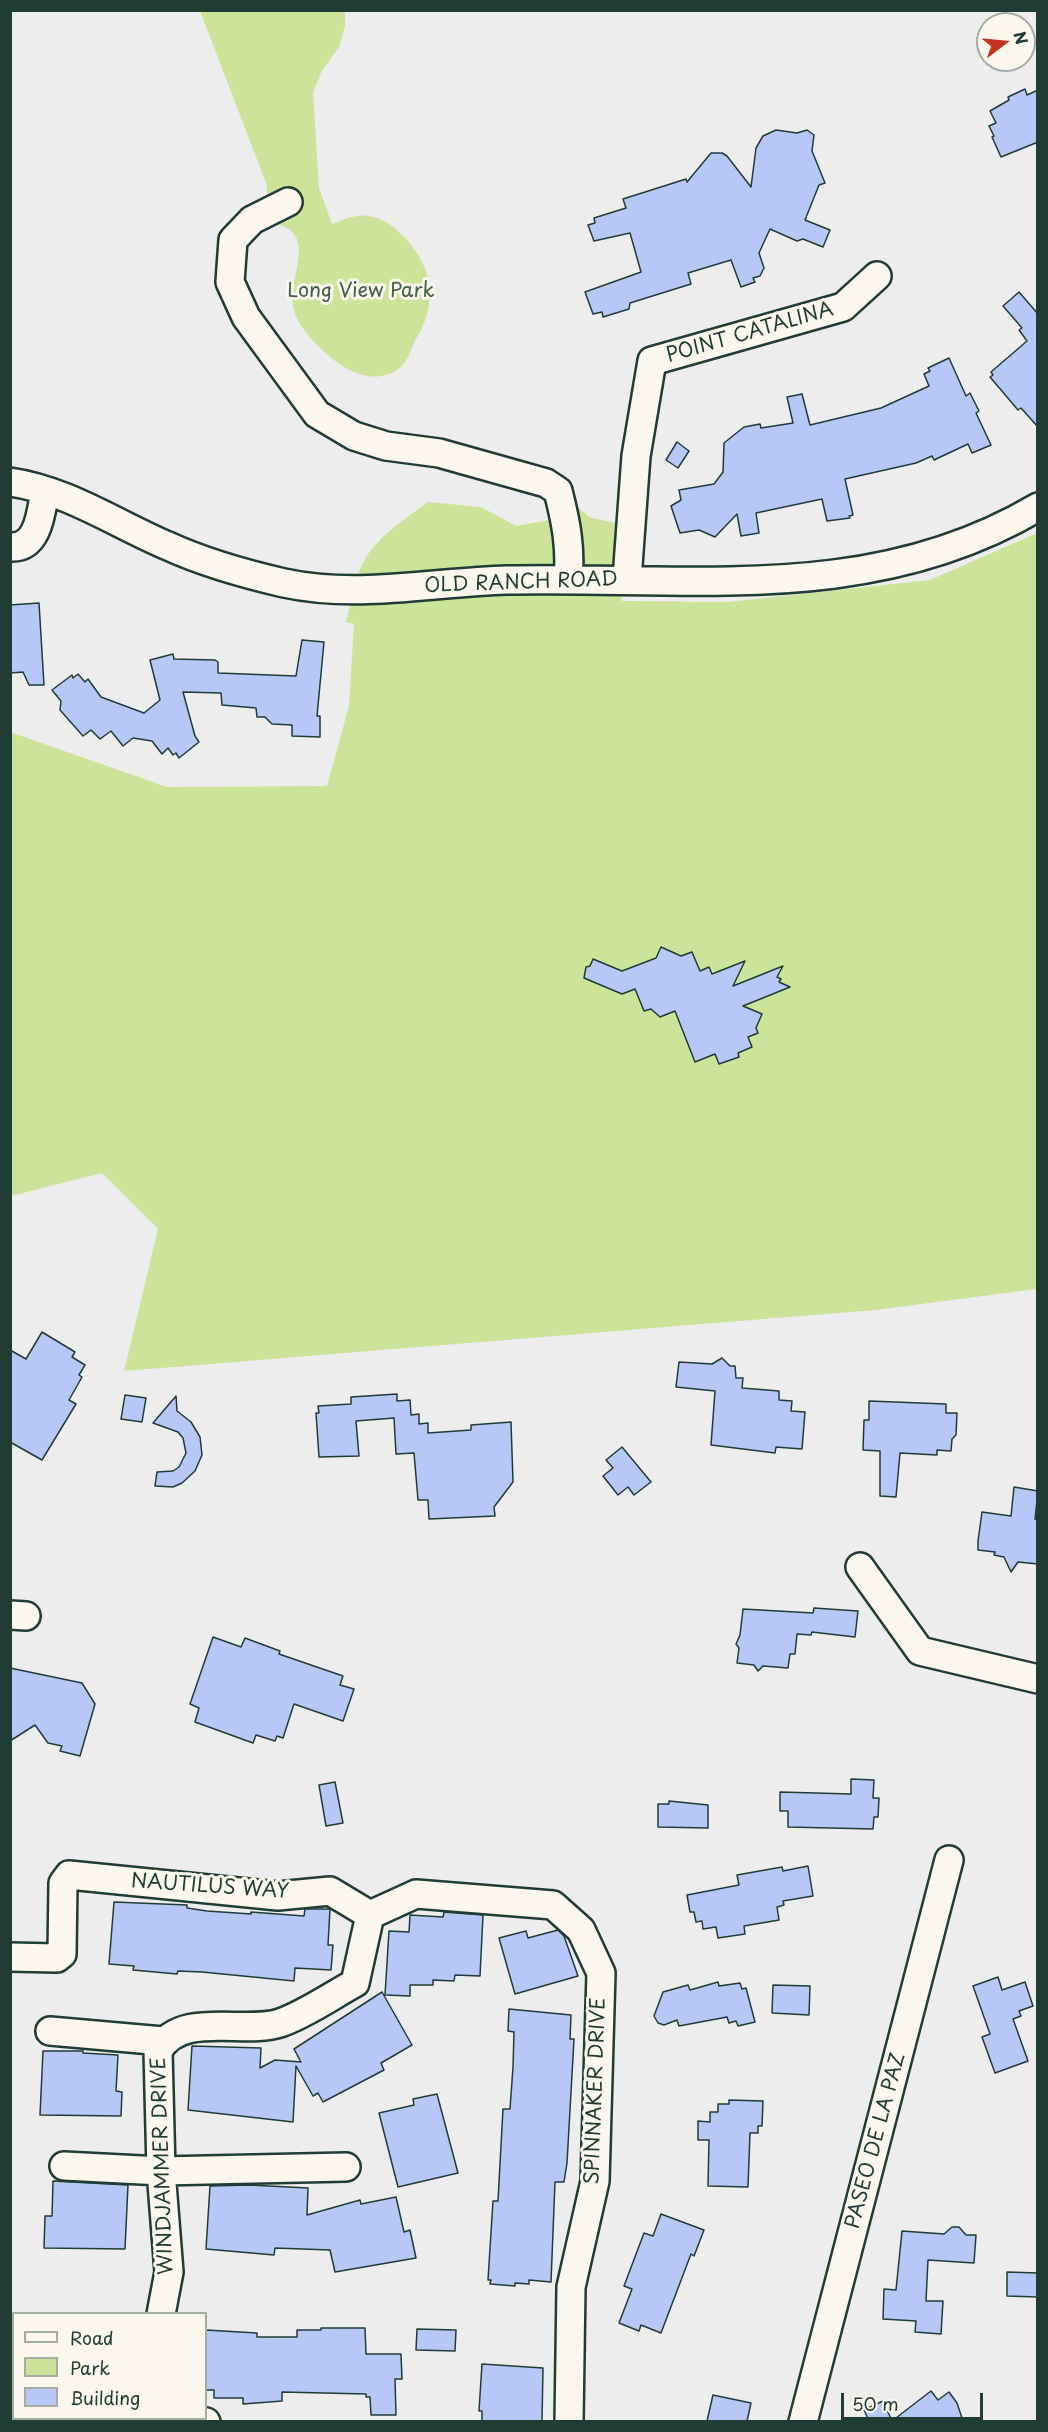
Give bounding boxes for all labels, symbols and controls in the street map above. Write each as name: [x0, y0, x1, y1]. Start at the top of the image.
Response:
north arrow: [976, 12, 1036, 72]
text: N: [1008, 28, 1035, 47]
park label: Long View Park: [287, 279, 435, 303]
street label: POINT CATALINA: [664, 298, 836, 368]
street label: OLD RANCH ROAD: [424, 568, 618, 598]
street label: NAUTILUS WAY: [130, 1870, 290, 1904]
street label: SPINNAKER DRIVE: [581, 1997, 611, 2185]
street label: PASEO DE LA PAZ: [841, 2050, 911, 2232]
street label: WINDJAMMER DRIVE: [147, 2057, 179, 2275]
legend: [12, 2312, 207, 2420]
text: Road: [70, 2324, 114, 2351]
text: Park: [70, 2354, 110, 2381]
scale bar: [844, 2381, 986, 2419]
text: Building: [70, 2384, 140, 2411]
text: 50 m: [852, 2390, 899, 2417]

